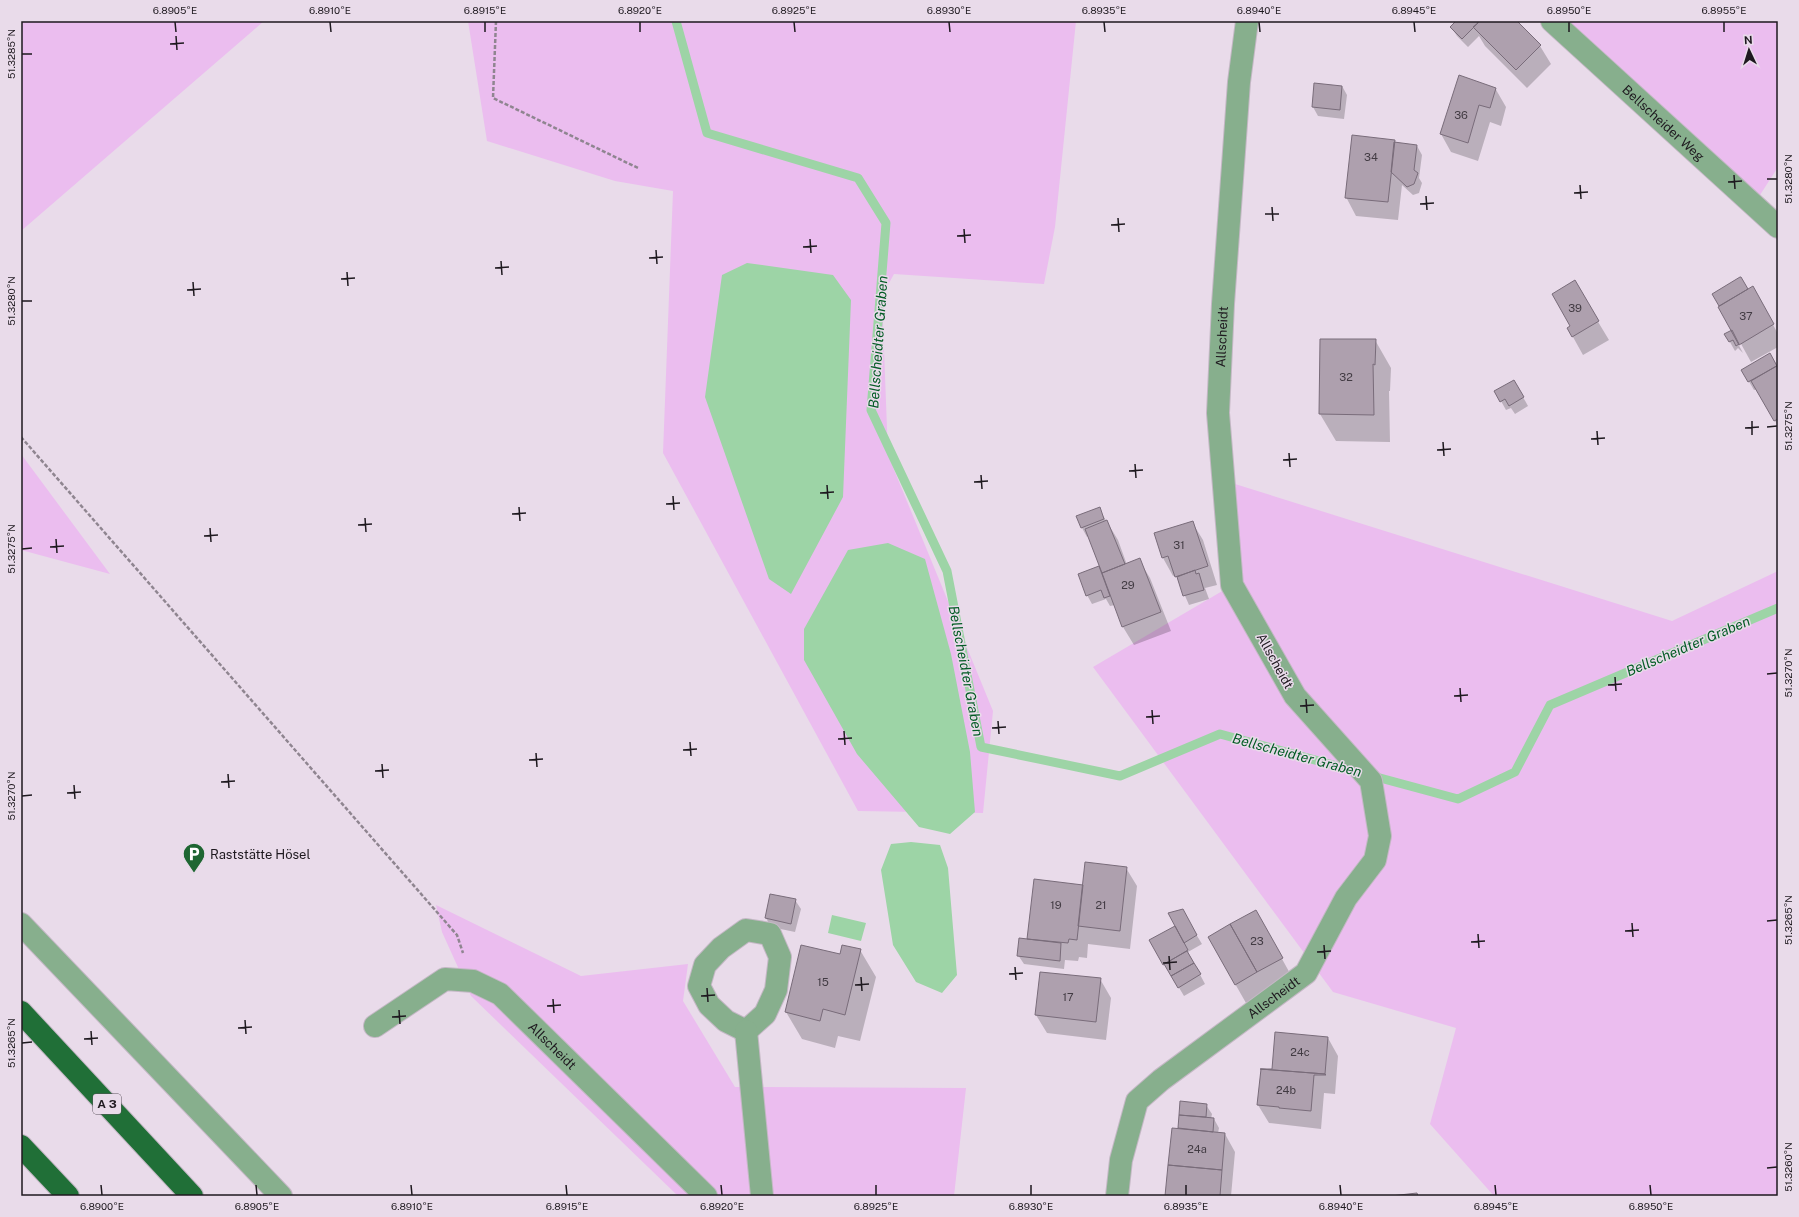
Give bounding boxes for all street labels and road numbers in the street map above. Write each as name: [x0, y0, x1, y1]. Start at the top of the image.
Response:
street label: Bellscheider Weg: [1620, 82, 1708, 164]
street label: Allscheidt: [1213, 306, 1230, 368]
street label: Allscheidt: [1254, 631, 1296, 691]
street label: Allscheidt: [1244, 973, 1303, 1021]
street label: Allscheidt: [525, 1019, 580, 1072]
road number: A 3: [93, 1094, 121, 1114]

